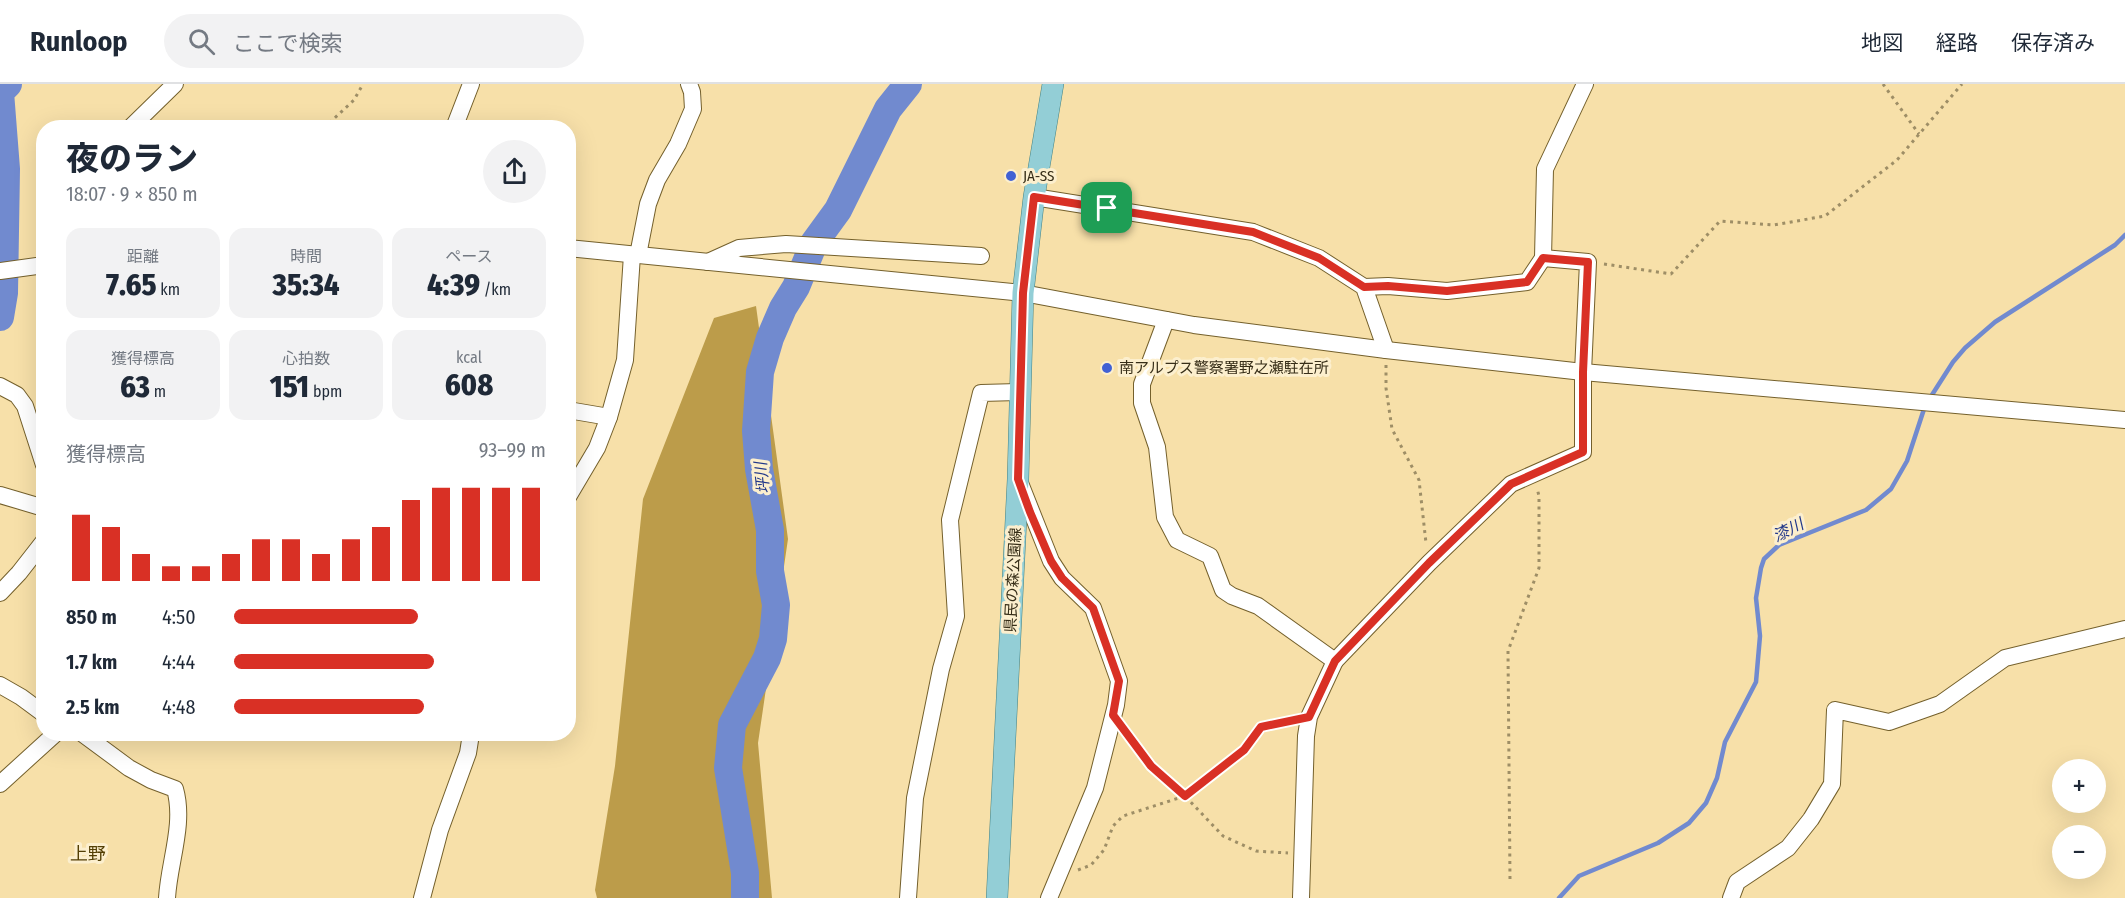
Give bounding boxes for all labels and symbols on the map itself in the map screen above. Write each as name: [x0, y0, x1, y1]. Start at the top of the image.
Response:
place label: JA-SS: [1023, 167, 1054, 185]
marker: JA-SS: [1004, 169, 1018, 183]
pin: [1081, 182, 1132, 233]
place label: 南アルプス警察署野之瀬駐在所: [1119, 359, 1329, 377]
marker: 南アルプス警察署野之瀬駐在所: [1100, 361, 1114, 375]
water label: 坪川: [751, 459, 773, 495]
water label: 漆川: [1769, 513, 1808, 546]
street label: 県民の森公園線: [1001, 527, 1025, 633]
district label: 上野: [70, 843, 106, 865]

